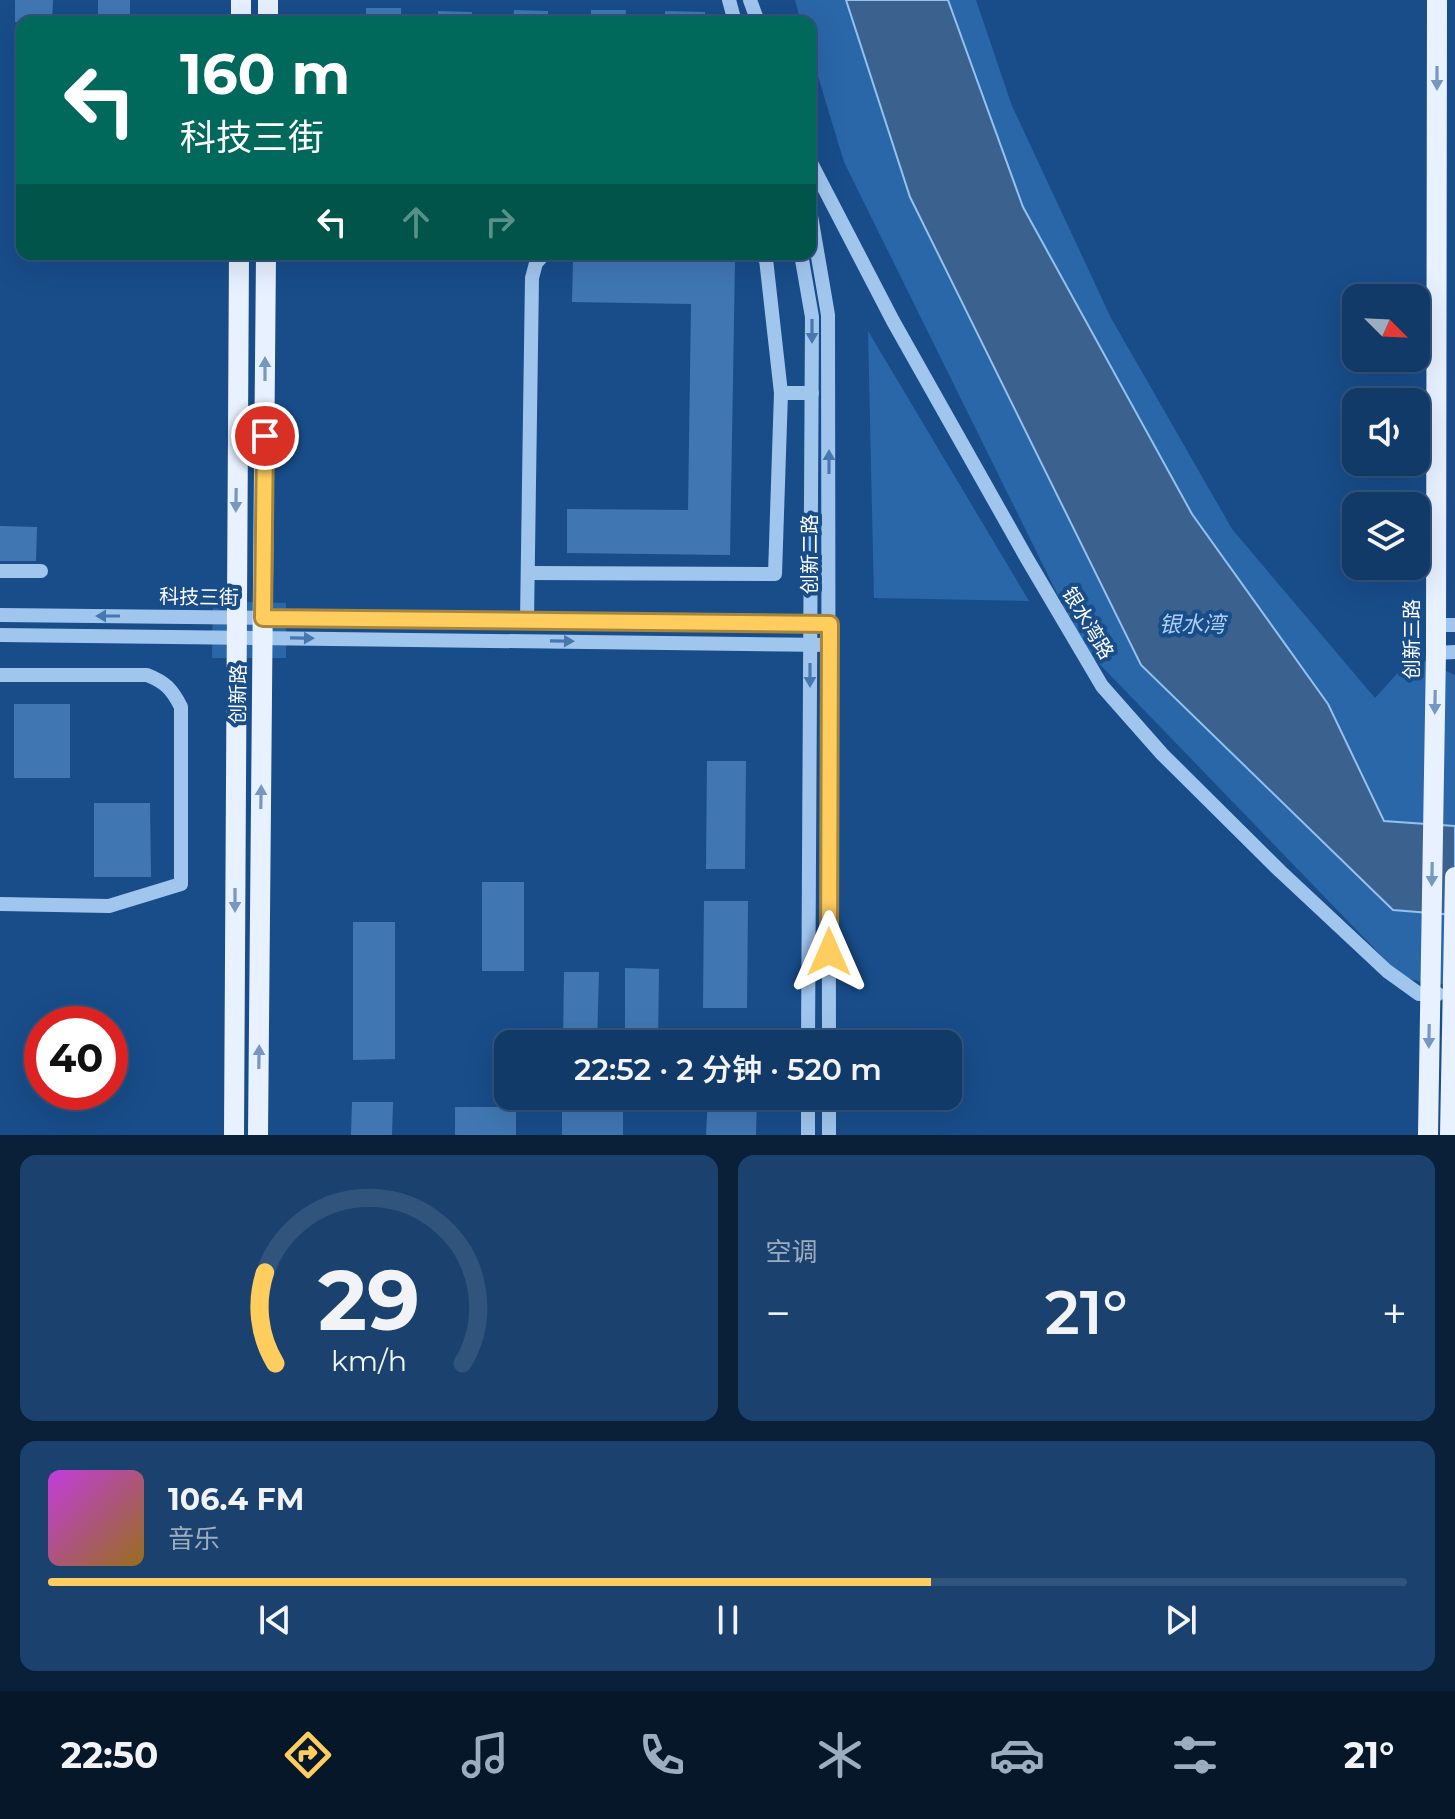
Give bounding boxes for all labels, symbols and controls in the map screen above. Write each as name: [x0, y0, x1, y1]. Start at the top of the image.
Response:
text: 160 m: [180, 40, 350, 108]
icon: left: [48, 48, 152, 152]
one-way arrow: [1431, 66, 1443, 91]
text: 科技三街: [180, 115, 324, 159]
icon: left: [310, 200, 354, 244]
icon: ahead: [394, 200, 438, 244]
icon: right: [478, 200, 522, 244]
north arrow: [1342, 284, 1430, 372]
map controls: [1342, 284, 1430, 580]
one-way arrow: [806, 319, 818, 344]
one-way arrow: [259, 356, 271, 381]
button: sound: [1342, 388, 1430, 476]
pin: [231, 402, 299, 470]
icon: arrive: [243, 414, 287, 458]
one-way arrow: [823, 449, 835, 474]
one-way arrow: [230, 488, 243, 513]
button: layers: [1342, 492, 1430, 580]
street label: 创新二路: [798, 514, 822, 594]
street label: 银水湾路: [1057, 583, 1119, 663]
street label: 科技三街: [159, 584, 239, 610]
street label: 创新三路: [1400, 599, 1424, 679]
one-way arrow: [95, 610, 120, 622]
water label: 银水湾: [1159, 611, 1229, 638]
one-way arrow: [290, 632, 315, 644]
one-way arrow: [550, 635, 575, 647]
one-way arrow: [804, 663, 816, 688]
street label: 创新路: [225, 664, 251, 724]
one-way arrow: [1429, 690, 1441, 715]
one-way arrow: [255, 784, 268, 809]
one-way arrow: [1426, 862, 1439, 887]
one-way arrow: [229, 888, 241, 913]
position arrow: [787, 910, 871, 994]
speed limit sign: 40: [24, 1006, 128, 1110]
one-way arrow: [1423, 1024, 1435, 1049]
one-way arrow: [253, 1044, 265, 1069]
text: 22:52 · 2 分钟 · 520 m: [574, 1051, 882, 1088]
text: 空调: [766, 1236, 818, 1268]
text: 29: [318, 1249, 420, 1351]
text: 21°: [1045, 1276, 1128, 1349]
text: −: [766, 1286, 791, 1340]
text: +: [1382, 1286, 1407, 1340]
text: km/h: [331, 1343, 407, 1378]
text: 106.4 FM: [168, 1481, 304, 1518]
text: 音乐: [168, 1523, 220, 1555]
icon: previous: [253, 1598, 297, 1642]
icon: pause: [706, 1598, 750, 1642]
icon: next: [1159, 1598, 1203, 1642]
icon: directions: [280, 1727, 336, 1783]
icon: music: [457, 1727, 513, 1783]
icon: phone: [634, 1727, 690, 1783]
icon: climate: [812, 1727, 868, 1783]
icon: car: [989, 1727, 1045, 1783]
icon: filters: [1167, 1727, 1223, 1783]
text: 22:50: [61, 1733, 158, 1777]
text: 21°: [1344, 1733, 1394, 1777]

